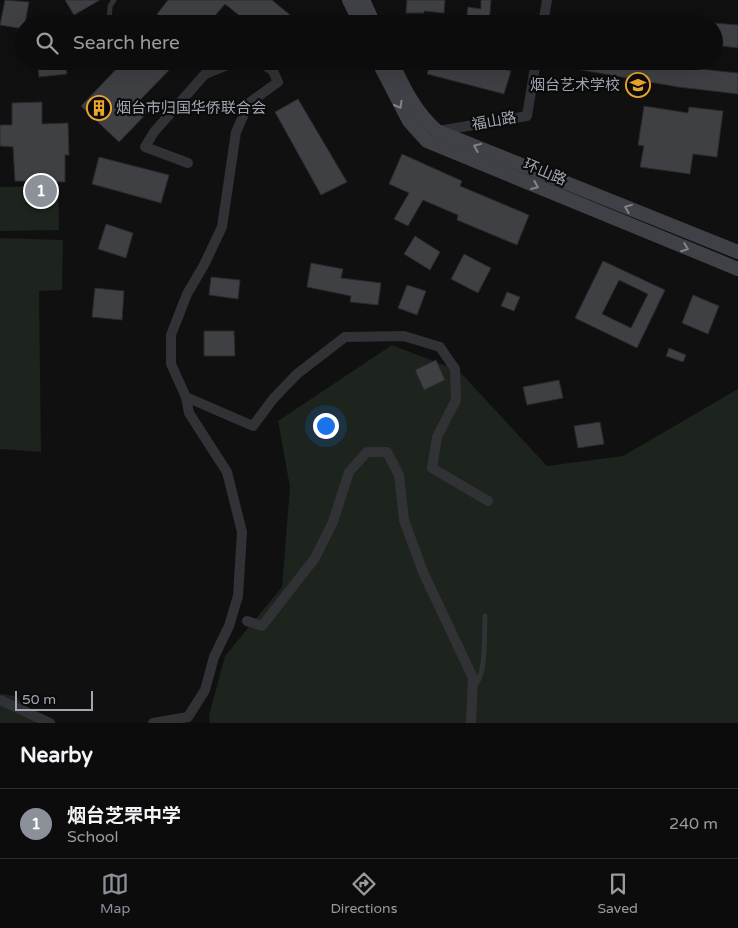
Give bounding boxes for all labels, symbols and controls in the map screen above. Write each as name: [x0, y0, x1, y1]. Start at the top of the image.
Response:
search box: [15, 15, 723, 70]
icon: search: [33, 29, 61, 57]
text: Search here: [73, 32, 180, 54]
school or university icon: 烟台艺术学校: [625, 72, 651, 98]
place label: 烟台艺术学校: [530, 76, 620, 94]
building icon: 烟台市归国华侨联合会: [86, 95, 112, 121]
place label: 烟台市归国华侨联合会: [116, 99, 266, 117]
one-way arrow: [393, 100, 403, 109]
street label: 福山路: [470, 108, 518, 134]
one-way arrow: [473, 143, 482, 153]
street label: 环山路: [521, 155, 569, 189]
pin: 1: [25, 172, 57, 210]
one-way arrow: [530, 179, 539, 190]
one-way arrow: [624, 204, 632, 214]
one-way arrow: [680, 242, 689, 252]
your location: [313, 413, 339, 439]
scale bar: [15, 688, 92, 711]
text: 50 m: [22, 691, 56, 708]
text: Nearby: [20, 743, 93, 768]
text: 烟台芝罘中学: [67, 805, 181, 827]
text: 1: [31, 814, 41, 834]
text: 240 m: [669, 814, 718, 834]
text: School: [67, 827, 119, 847]
tab: Map: [100, 870, 130, 917]
tab: Directions: [330, 870, 397, 917]
tab: Saved: [597, 870, 638, 917]

